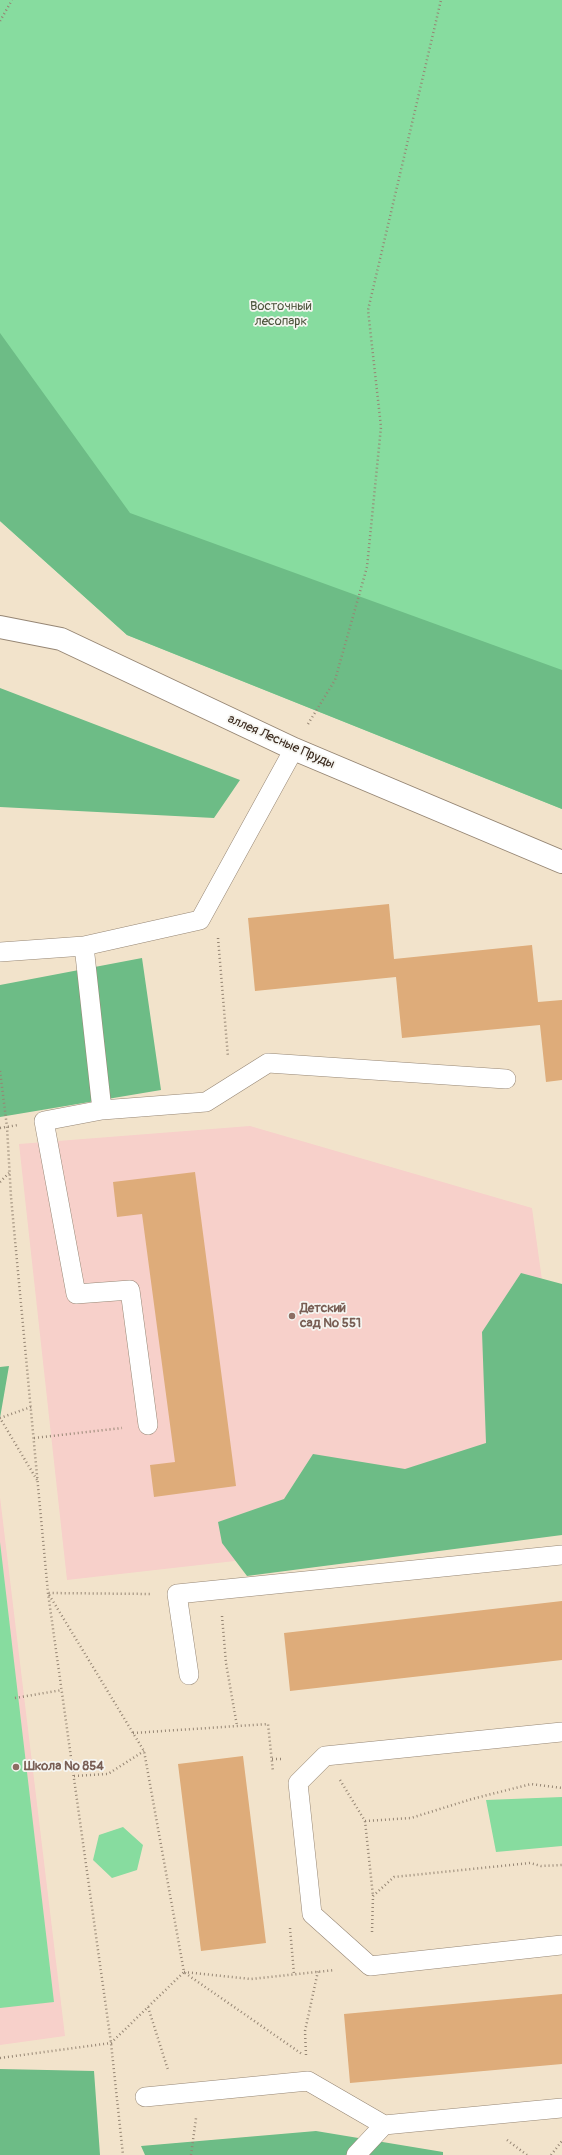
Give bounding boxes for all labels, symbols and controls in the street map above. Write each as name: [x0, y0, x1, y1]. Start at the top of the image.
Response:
park label: Восточный лесопарк: [250, 299, 312, 330]
street label: аллея Лесные Пруды: [225, 711, 337, 773]
place label: Детский сад № 551: [300, 1301, 361, 1332]
marker: Детский сад № 551: [287, 1311, 297, 1321]
place label: Школа № 854: [24, 1759, 104, 1775]
marker: Школа № 854: [11, 1762, 21, 1772]

